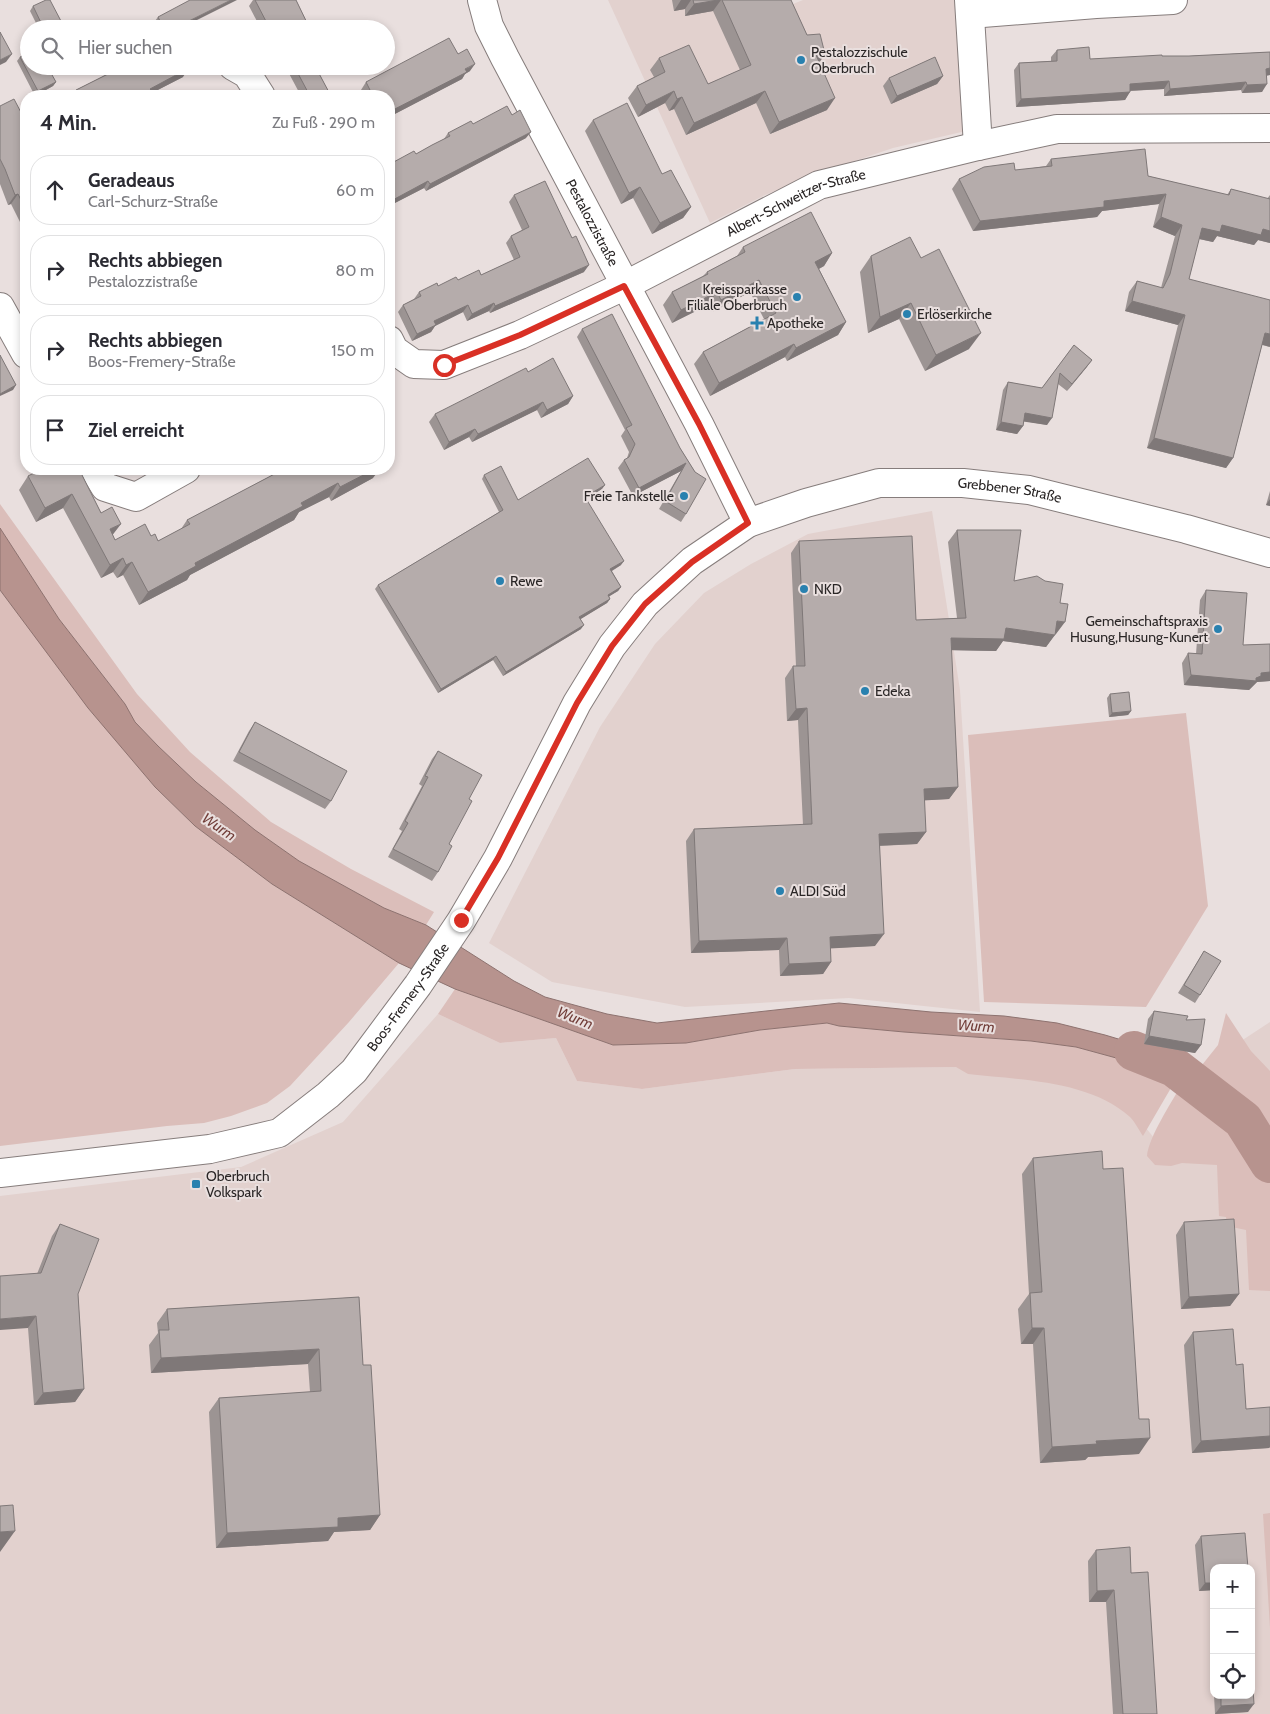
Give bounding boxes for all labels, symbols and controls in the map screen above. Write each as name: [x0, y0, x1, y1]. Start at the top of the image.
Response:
search box: [20, 20, 395, 75]
icon: search: [38, 34, 66, 62]
text: Hier suchen: [78, 36, 172, 59]
place label: Pestalozzischule Oberbruch: [811, 43, 908, 77]
marker: Pestalozzischule Oberbruch: [795, 54, 807, 66]
text: 4 Min.: [40, 110, 96, 135]
text: Zu Fuß · 290 m: [272, 113, 375, 132]
street label: Albert-Schweitzer-Straße: [723, 165, 867, 241]
text: Geradeaus: [88, 169, 174, 192]
icon: ahead: [41, 176, 69, 204]
street label: Pestalozzistraße: [562, 176, 623, 269]
text: 60 m: [336, 181, 374, 200]
text: Carl-Schurz-Straße: [88, 192, 218, 211]
text: Rechts abbiegen: [88, 249, 222, 272]
icon: right: [41, 256, 69, 284]
text: 80 m: [336, 261, 374, 280]
text: Pestalozzistraße: [88, 272, 198, 291]
place label: Kreissparkasse Filiale Oberbruch: [687, 280, 787, 314]
marker: Kreissparkasse Filiale Oberbruch: [791, 291, 803, 303]
place label: Erlöserkirche: [917, 305, 992, 323]
marker: Erlöserkirche: [901, 308, 913, 320]
place label: Apotheke: [767, 314, 824, 332]
marker: Apotheke: [751, 317, 763, 329]
text: Rechts abbiegen: [88, 329, 222, 352]
icon: right: [41, 336, 69, 364]
text: 150 m: [331, 341, 374, 360]
text: Boos-Fremery-Straße: [88, 352, 236, 371]
route start: [433, 354, 456, 377]
icon: arrive: [41, 416, 69, 444]
text: Ziel erreicht: [88, 419, 184, 442]
street label: Grebbener Straße: [958, 474, 1064, 507]
place label: Freie Tankstelle: [584, 487, 674, 505]
marker: Freie Tankstelle: [678, 490, 690, 502]
place label: Rewe: [510, 572, 543, 590]
marker: Rewe: [494, 575, 506, 587]
place label: NKD: [814, 580, 842, 598]
marker: NKD: [798, 583, 810, 595]
place label: Gemeinschaftspraxis Husung,Husung-Kunert: [1070, 612, 1208, 646]
marker: Gemeinschaftspraxis Husung,Husung-Kunert: [1212, 623, 1224, 635]
place label: Edeka: [875, 682, 911, 700]
marker: Edeka: [859, 685, 871, 697]
water label: Wurm: [199, 809, 239, 845]
place label: ALDI Süd: [790, 882, 846, 900]
marker: ALDI Süd: [774, 885, 786, 897]
route end: [450, 909, 473, 932]
street label: Boos-Fremery-Straße: [363, 939, 453, 1055]
water label: Wurm: [554, 1003, 596, 1033]
water label: Wurm: [957, 1016, 995, 1036]
place label: Oberbruch Volkspark: [206, 1167, 270, 1201]
marker: Oberbruch Volkspark: [190, 1178, 202, 1190]
map controls: [1210, 1564, 1255, 1699]
button: +: [1210, 1564, 1255, 1609]
button: −: [1210, 1609, 1255, 1654]
button: locate: [1210, 1654, 1255, 1699]

